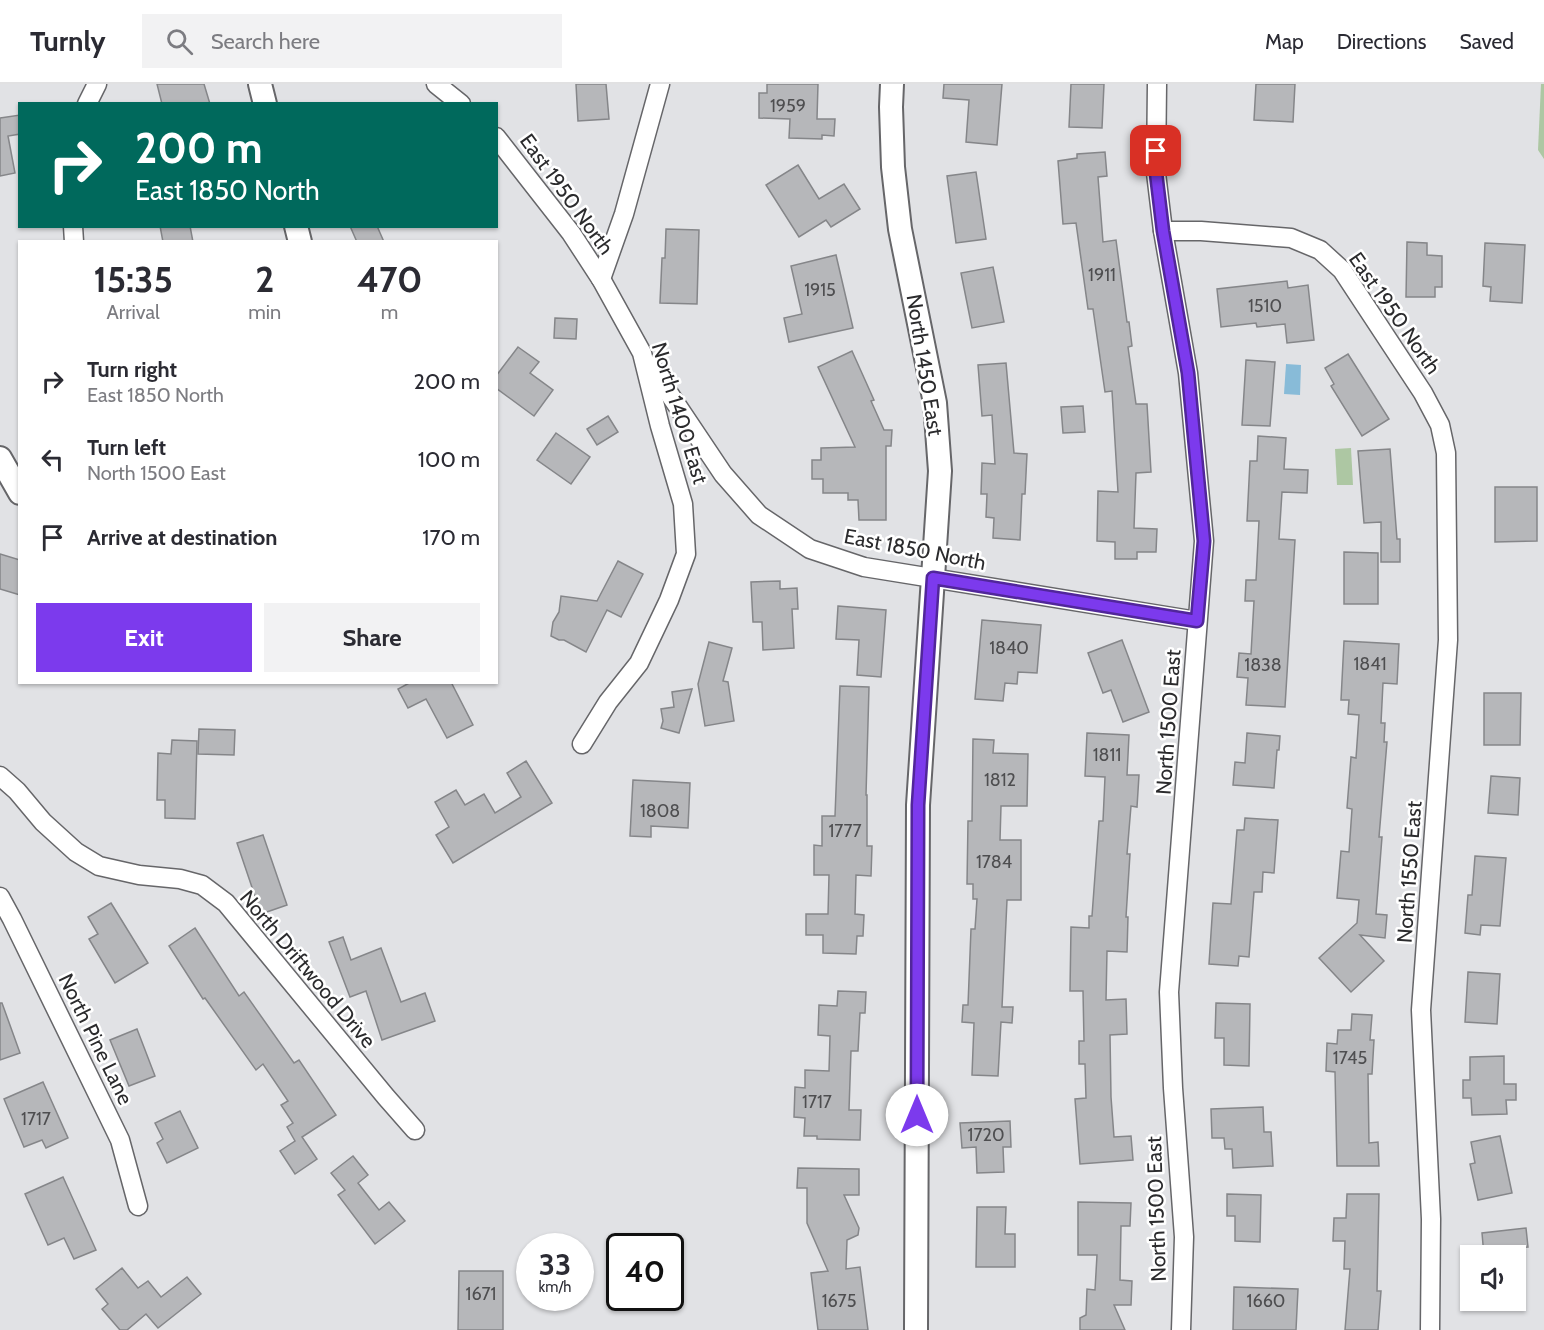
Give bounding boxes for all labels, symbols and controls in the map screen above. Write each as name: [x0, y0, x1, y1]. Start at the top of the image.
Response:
search box: [142, 14, 562, 68]
text: Turnly: [30, 24, 106, 58]
icon: search: [163, 25, 196, 58]
text: Search here: [211, 28, 320, 55]
text: Map: [1265, 29, 1304, 54]
text: Directions: [1337, 29, 1426, 54]
text: Saved: [1459, 29, 1514, 54]
house number: 1959: [770, 95, 806, 117]
text: 200 m: [135, 122, 262, 174]
pin: [1130, 125, 1181, 176]
icon: right: [36, 126, 114, 204]
street label: East 1950 North: [515, 129, 619, 259]
icon: arrive: [1139, 134, 1172, 167]
text: East 1850 North: [135, 174, 320, 207]
street label: East 1950 North: [1344, 247, 1446, 379]
text: 15:35: [93, 257, 173, 301]
text: 2: [255, 257, 274, 301]
text: 470: [357, 257, 423, 301]
house number: 1911: [1088, 264, 1116, 286]
house number: 1915: [804, 279, 836, 301]
street label: North 1450 East: [901, 292, 949, 438]
house number: 1510: [1248, 295, 1282, 317]
text: Arrival: [107, 300, 160, 324]
text: min: [248, 300, 281, 324]
text: m: [381, 300, 398, 324]
street label: North 1400 East: [647, 339, 713, 487]
text: Turn right: [87, 356, 177, 383]
icon: right: [36, 365, 69, 398]
text: 200 m: [414, 368, 480, 395]
text: East 1850 North: [87, 383, 224, 407]
text: Turn left: [87, 434, 166, 461]
icon: left: [36, 443, 69, 476]
text: 100 m: [418, 446, 480, 473]
text: North 1500 East: [87, 461, 226, 485]
icon: arrive: [36, 521, 69, 554]
street label: East 1850 North: [842, 523, 988, 575]
text: Arrive at destination: [87, 524, 277, 551]
text: 170 m: [422, 524, 480, 551]
button: Exit: [36, 603, 252, 672]
button: Share: [264, 603, 480, 672]
house number: 1840: [989, 637, 1029, 659]
street label: North 1500 East: [1150, 649, 1186, 795]
house number: 1841: [1353, 653, 1387, 675]
house number: 1838: [1244, 654, 1282, 676]
house number: 1811: [1093, 744, 1121, 766]
house number: 1812: [984, 769, 1016, 791]
house number: 1808: [640, 800, 680, 822]
street label: North 1550 East: [1392, 800, 1426, 944]
house number: 1777: [828, 820, 862, 842]
house number: 1784: [976, 851, 1012, 873]
street label: North Driftwood Drive: [235, 885, 381, 1053]
street label: North Pine Lane: [54, 969, 139, 1109]
house number: 1745: [1333, 1047, 1367, 1069]
position arrow: [885, 1083, 949, 1147]
house number: 1717: [802, 1091, 832, 1113]
house number: 1717: [21, 1108, 51, 1130]
house number: 1720: [968, 1124, 1004, 1146]
street label: North 1500 East: [1141, 1136, 1171, 1282]
speed limit sign: 40: [606, 1233, 684, 1311]
map controls: [1460, 1245, 1526, 1311]
button: sound: [1460, 1245, 1526, 1311]
text: 33: [539, 1246, 571, 1283]
text: km/h: [539, 1278, 571, 1296]
house number: 1671: [466, 1283, 496, 1305]
house number: 1675: [822, 1290, 856, 1312]
house number: 1660: [1247, 1290, 1285, 1312]

